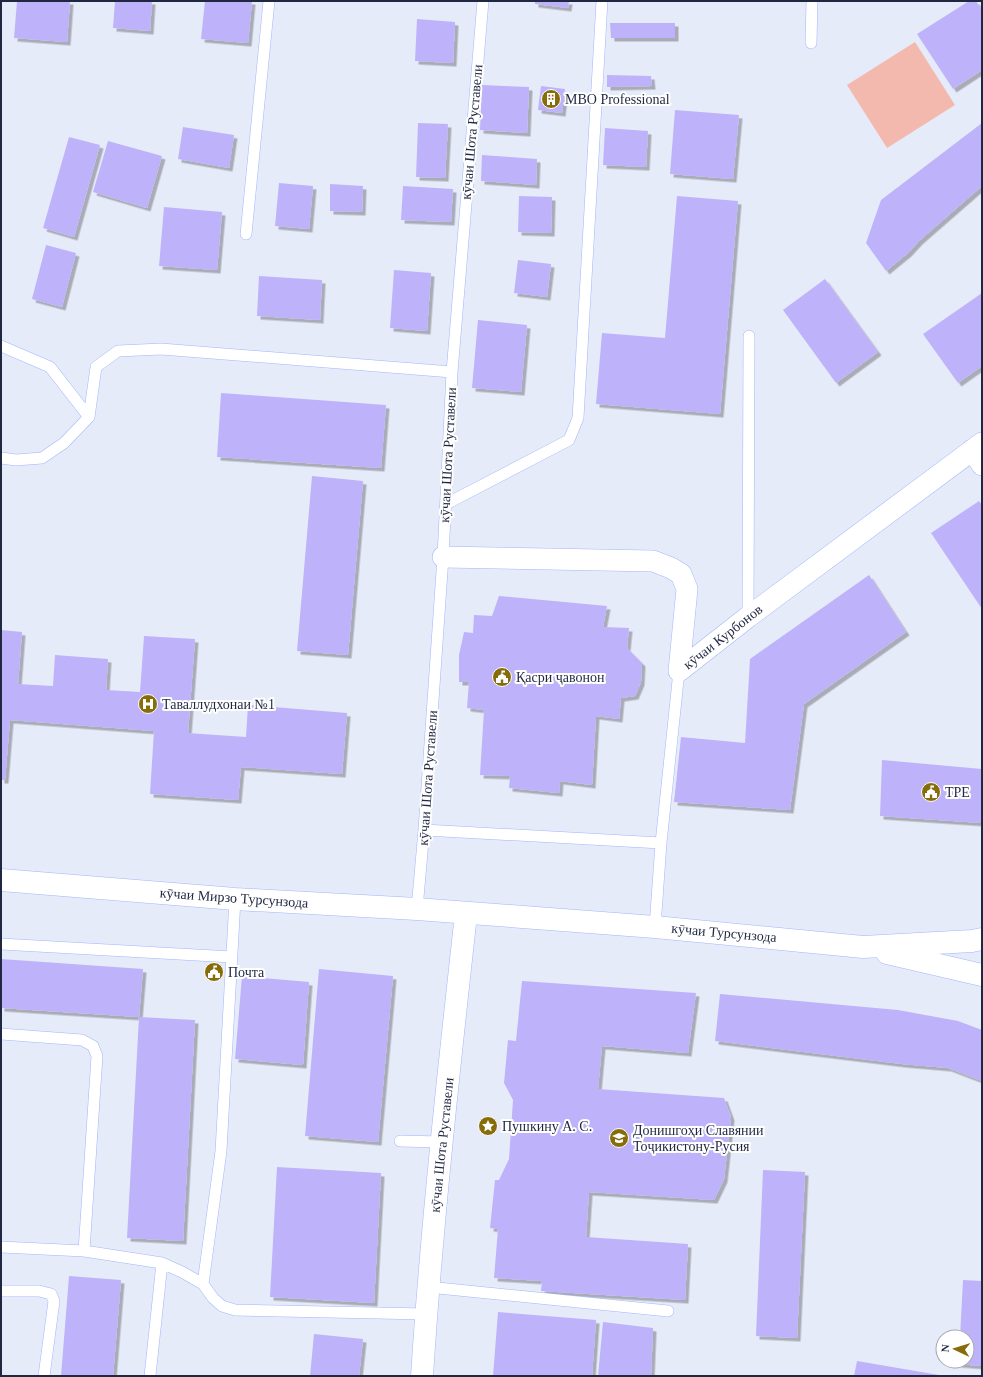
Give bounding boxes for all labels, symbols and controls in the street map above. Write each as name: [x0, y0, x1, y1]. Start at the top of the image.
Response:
street label: кӯчаи Шота Руставели: [459, 63, 485, 200]
building icon: MBO Professional: [540, 88, 562, 110]
place label: MBO Professional: [565, 92, 670, 107]
street label: кӯчаи Шота Руставели: [437, 386, 459, 523]
street label: кӯчаи Курбонов: [681, 601, 766, 672]
public building icon: Қасри ҷавонон: [491, 666, 513, 688]
place label: Қасри ҷавонон: [516, 670, 605, 685]
hospital icon: Таваллудхонаи №1: [137, 693, 159, 715]
place label: Таваллудхонаи №1: [162, 697, 275, 712]
street label: кӯчаи Шота Руставели: [416, 709, 440, 846]
public building icon: TPE: [920, 781, 942, 803]
place label: TPE: [945, 785, 970, 800]
street label: кӯчаи Мирзо Турсунзода: [159, 885, 310, 911]
street label: кӯчаи Турсунзода: [671, 921, 778, 945]
public building icon: Почта: [203, 961, 225, 983]
place label: Почта: [228, 965, 265, 980]
street label: кӯчаи Шота Руставели: [427, 1076, 457, 1213]
place icon: Пушкину А. С.: [477, 1115, 499, 1137]
place label: Пушкину А. С.: [502, 1119, 592, 1134]
place label: Донишгоҳи Славянии Тоҷикистону-Русия: [633, 1123, 764, 1154]
school or university icon: Донишгоҳи Славянии Тоҷикистону-Русия: [608, 1127, 630, 1149]
north arrow: [935, 1329, 975, 1369]
text: N: [939, 1344, 951, 1353]

